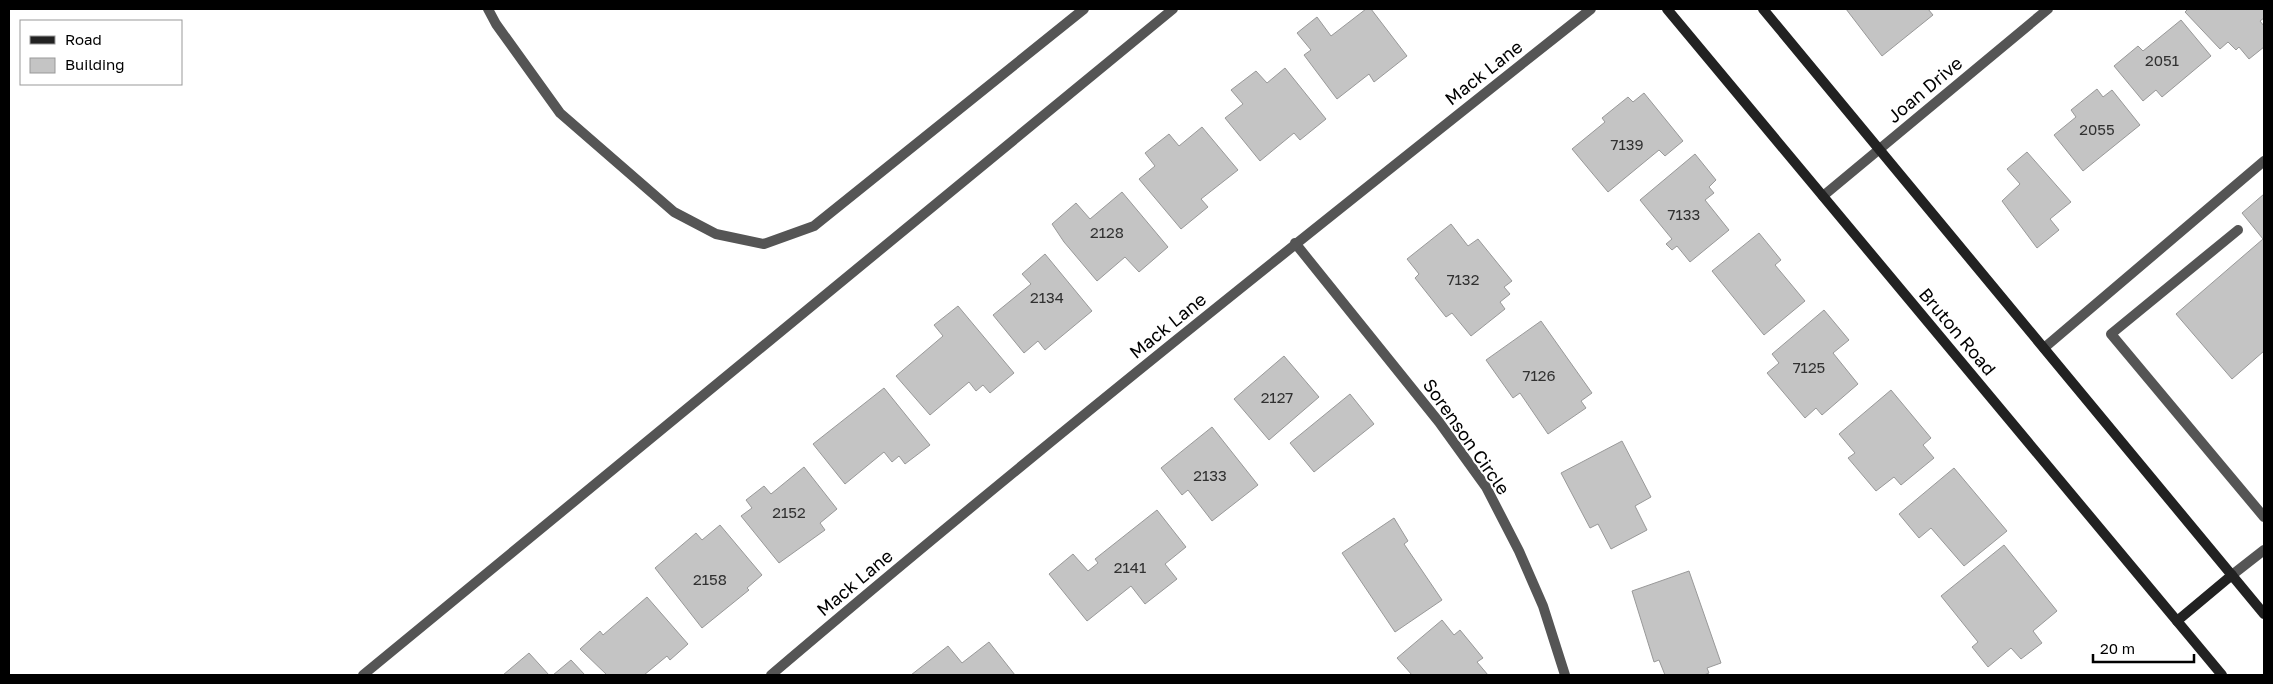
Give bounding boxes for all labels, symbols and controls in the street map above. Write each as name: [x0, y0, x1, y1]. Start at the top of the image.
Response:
legend: [20, 20, 182, 85]
text: Road: [65, 30, 102, 48]
street label: Mack Lane: [1440, 35, 1527, 109]
house number: 2051: [2145, 51, 2179, 69]
street label: Joan Drive: [1882, 52, 1966, 127]
text: Building: [65, 55, 125, 73]
house number: 2055: [2079, 120, 2115, 138]
house number: 7139: [1610, 135, 1644, 153]
house number: 7133: [1668, 205, 1700, 223]
house number: 2128: [1090, 223, 1124, 241]
house number: 7132: [1447, 270, 1479, 288]
street label: Bruton Road: [1915, 283, 2001, 380]
house number: 2134: [1030, 288, 1064, 306]
street label: Mack Lane: [1125, 288, 1210, 363]
house number: 7125: [1793, 358, 1825, 376]
house number: 7126: [1522, 366, 1556, 384]
street label: Sorenson Circle: [1419, 374, 1515, 499]
house number: 2127: [1261, 388, 1293, 406]
house number: 2133: [1193, 466, 1227, 484]
house number: 2152: [772, 503, 806, 521]
street label: Mack Lane: [812, 544, 897, 620]
house number: 2141: [1114, 558, 1146, 576]
house number: 2158: [693, 570, 727, 588]
scale bar: [2093, 632, 2194, 664]
text: 20 m: [2100, 639, 2135, 657]

